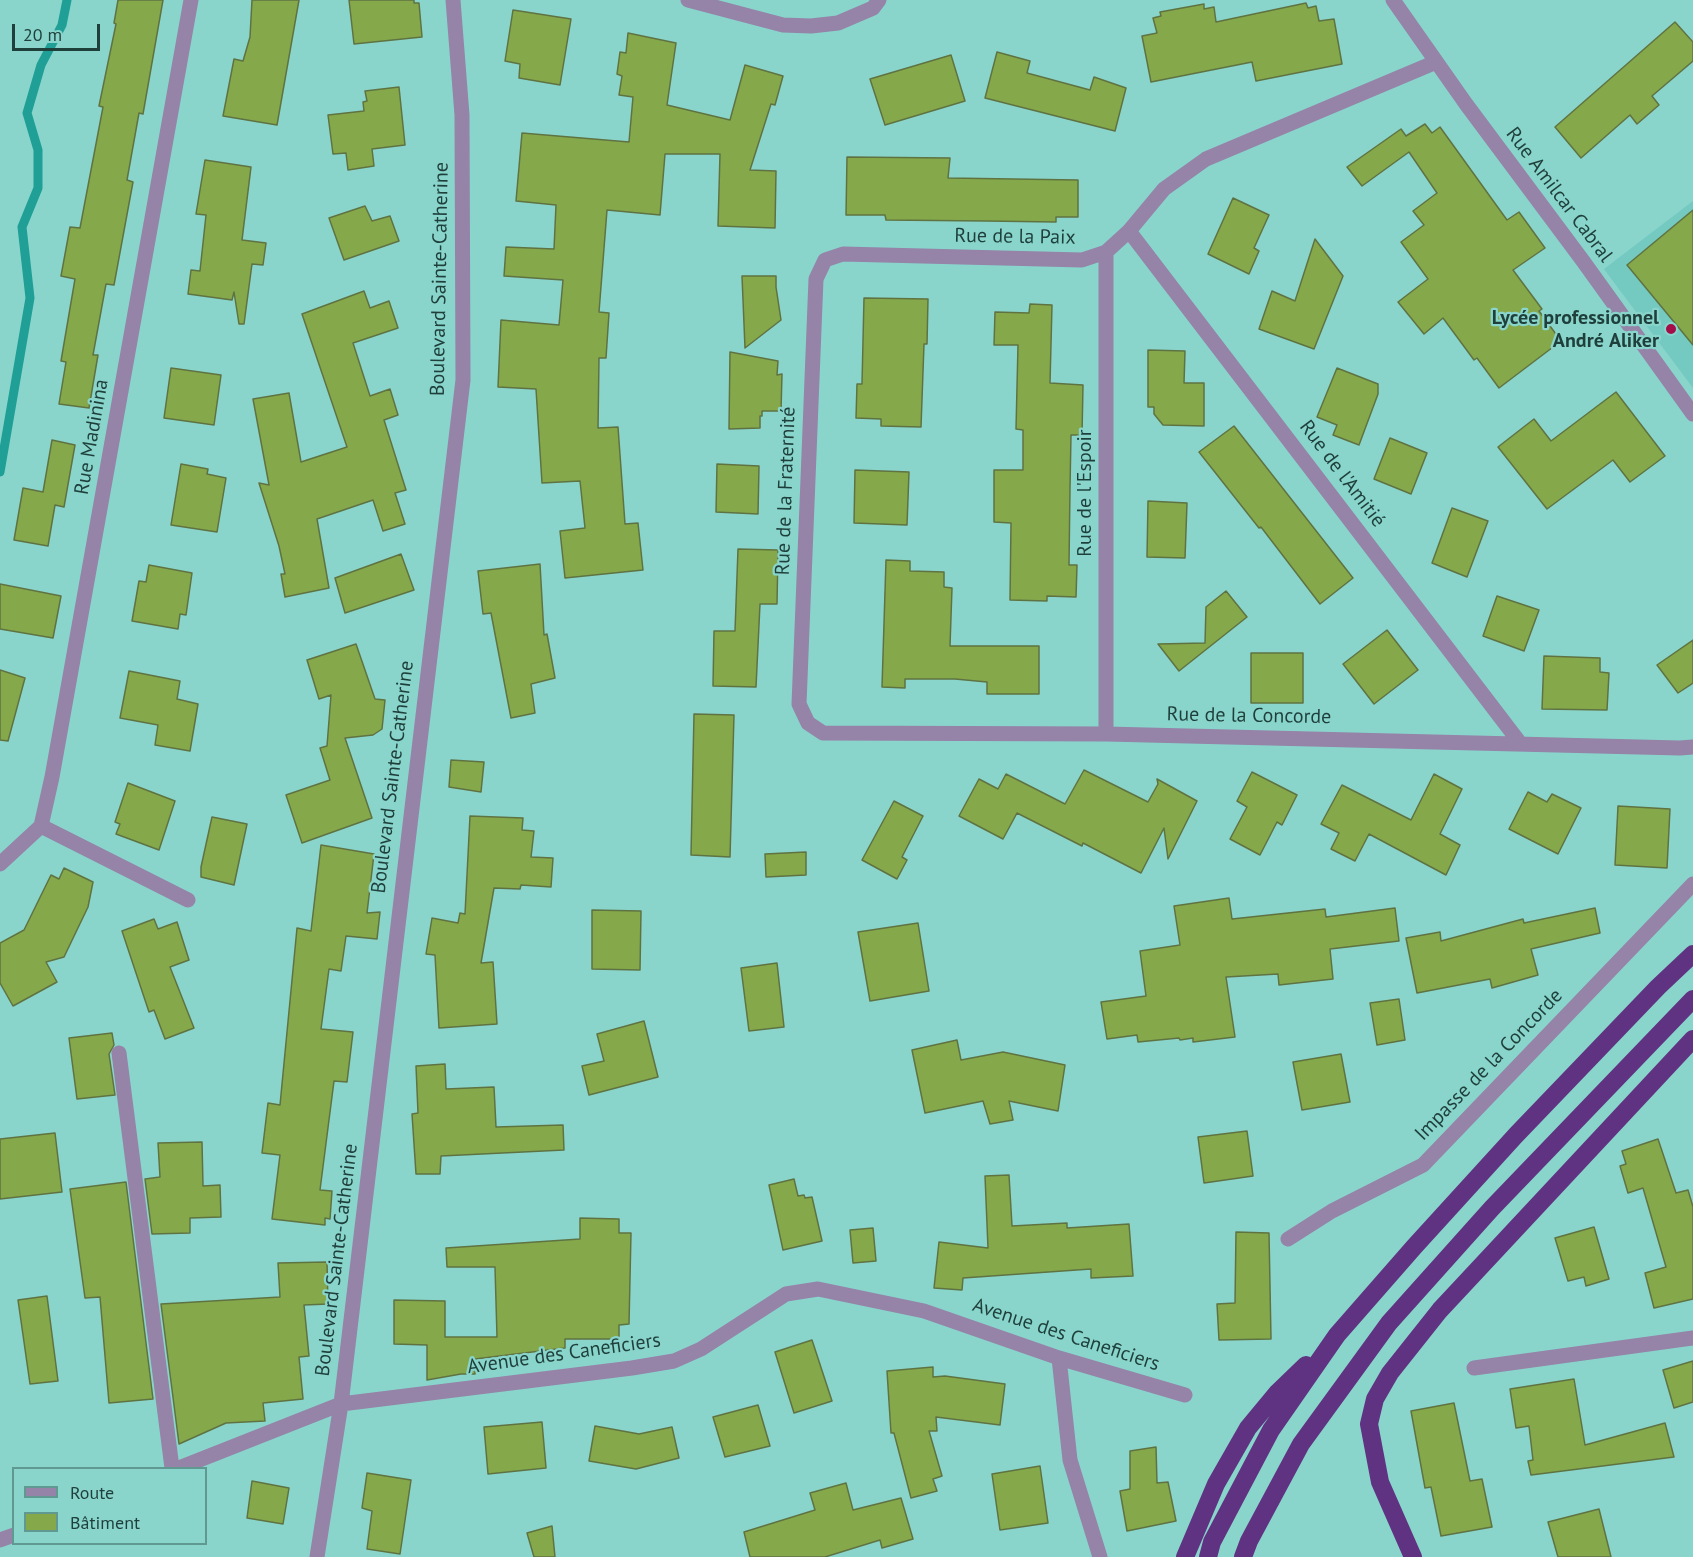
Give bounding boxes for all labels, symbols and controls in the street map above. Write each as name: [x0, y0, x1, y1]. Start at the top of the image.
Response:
scale bar: [15, 12, 104, 50]
text: 20 m: [23, 23, 62, 46]
street label: Rue Amilcar Cabral: [1501, 123, 1617, 267]
street label: Boulevard Sainte-Catherine: [426, 162, 454, 396]
street label: Rue de la Paix: [954, 224, 1076, 250]
place label: Lycée professionnel André Aliker: [1492, 306, 1659, 353]
marker: Lycée professionnel André Aliker: [1664, 322, 1678, 336]
street label: Rue Madinina: [70, 377, 114, 497]
street label: Rue de la Fraternité: [771, 406, 801, 576]
street label: Rue de l'Amitié: [1294, 416, 1390, 532]
street label: Rue de l'Espoir: [1073, 429, 1097, 557]
street label: Boulevard Sainte-Catherine: [367, 659, 419, 895]
street label: Rue de la Concorde: [1166, 703, 1332, 729]
street label: Impasse de la Concorde: [1410, 984, 1568, 1146]
street label: Boulevard Sainte-Catherine: [311, 1142, 363, 1378]
street label: Avenue des Caneficiers: [969, 1293, 1163, 1377]
street label: Avenue des Caneficiers: [466, 1329, 662, 1379]
legend: [12, 1467, 207, 1545]
text: Route: [70, 1481, 114, 1504]
text: Bâtiment: [70, 1511, 140, 1534]

